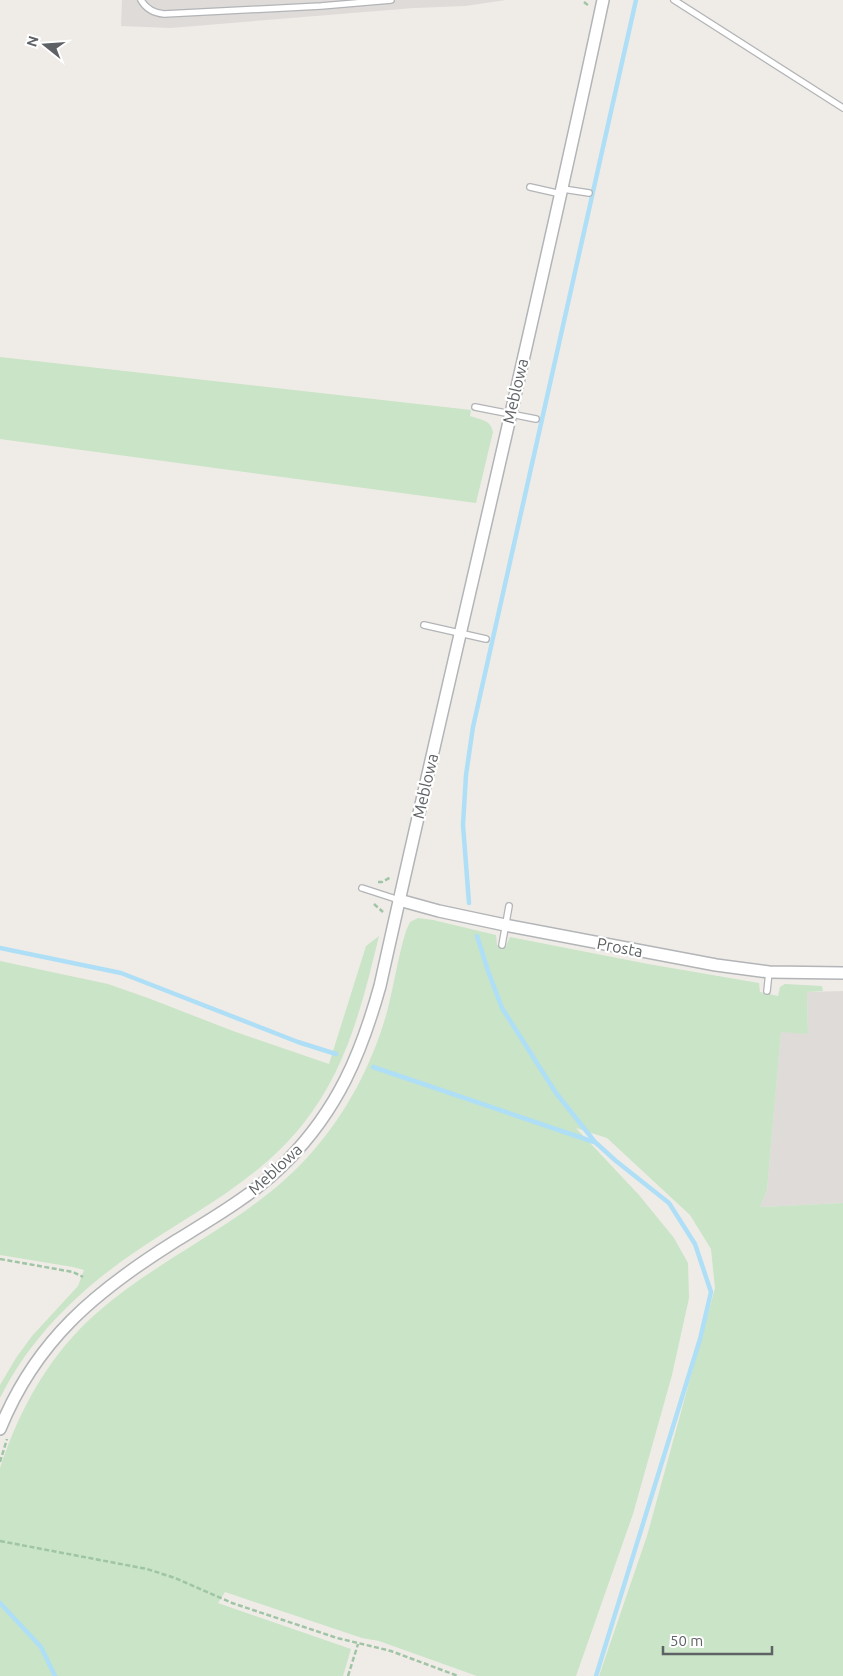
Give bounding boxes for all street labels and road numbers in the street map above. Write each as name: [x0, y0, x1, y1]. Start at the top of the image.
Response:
street label: Meblowa: [499, 357, 531, 425]
street label: Meblowa: [409, 752, 441, 820]
street label: Prosta: [596, 934, 644, 960]
street label: Meblowa: [245, 1140, 305, 1198]

